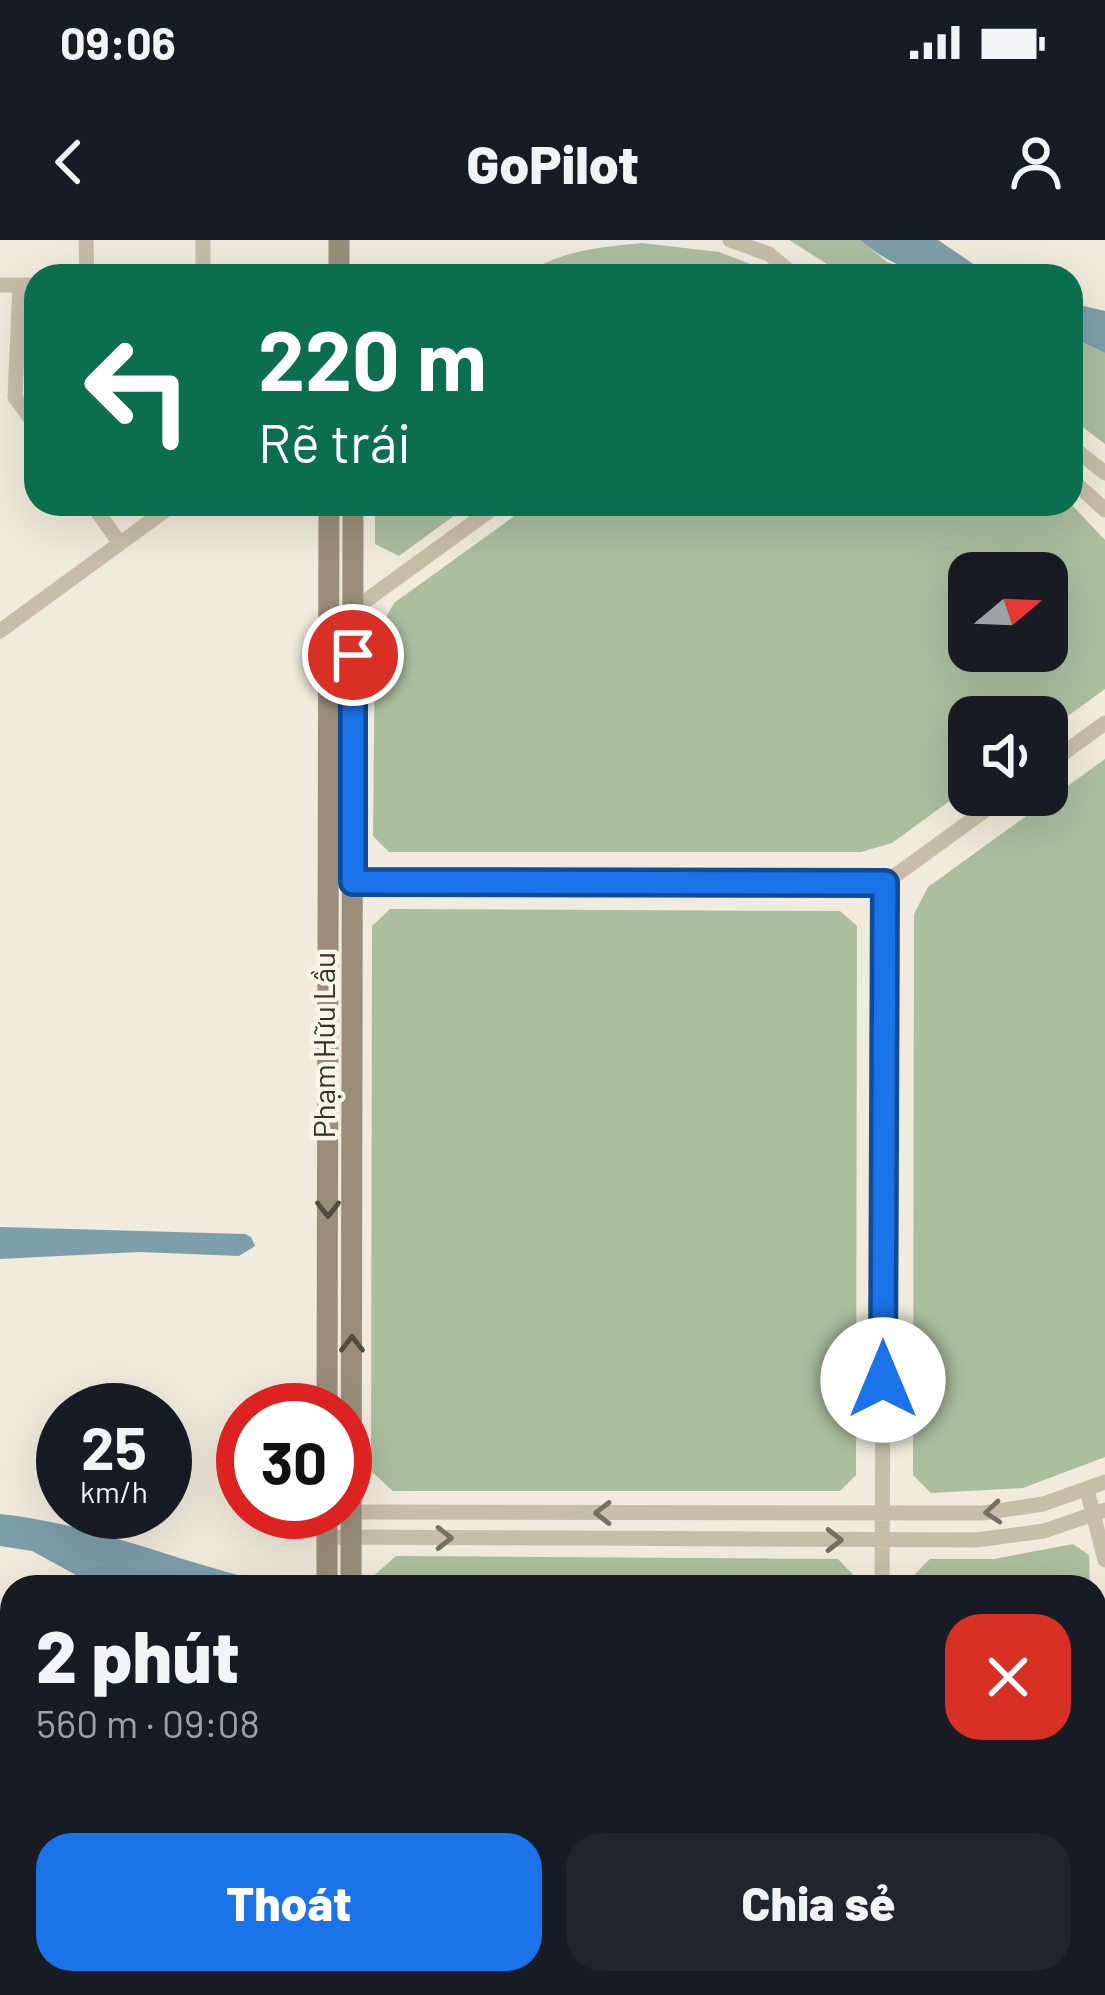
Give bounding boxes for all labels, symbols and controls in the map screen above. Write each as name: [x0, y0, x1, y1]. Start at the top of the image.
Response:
text: 09:06: [60, 15, 176, 69]
icon: back: [36, 129, 102, 195]
icon: person: [1003, 129, 1069, 195]
text: GoPilot: [466, 130, 639, 195]
text: 220 m: [258, 307, 487, 408]
icon: left: [60, 312, 216, 468]
text: Rẽ trái: [258, 409, 411, 474]
north arrow: [948, 552, 1068, 672]
map controls: [948, 552, 1068, 816]
pin: [302, 604, 404, 706]
icon: arrive: [320, 622, 386, 688]
button: sound: [948, 696, 1068, 816]
street label: Phạm Hữu Lầu: [305, 952, 341, 1138]
one-way arrow: [315, 1201, 341, 1219]
position arrow: [820, 1317, 946, 1443]
one-way arrow: [339, 1334, 365, 1352]
speed limit sign: 30: [216, 1383, 372, 1539]
text: 25: [81, 1410, 147, 1482]
text: km/h: [80, 1473, 148, 1509]
one-way arrow: [983, 1499, 1002, 1524]
one-way arrow: [593, 1500, 611, 1526]
one-way arrow: [436, 1525, 454, 1551]
one-way arrow: [826, 1527, 844, 1553]
text: 2 phút: [36, 1611, 240, 1697]
button: close: [945, 1614, 1071, 1740]
text: 560 m · 09:08: [36, 1699, 260, 1746]
button: Thoát: [36, 1833, 542, 1971]
button: Chia sẻ: [566, 1833, 1071, 1971]

